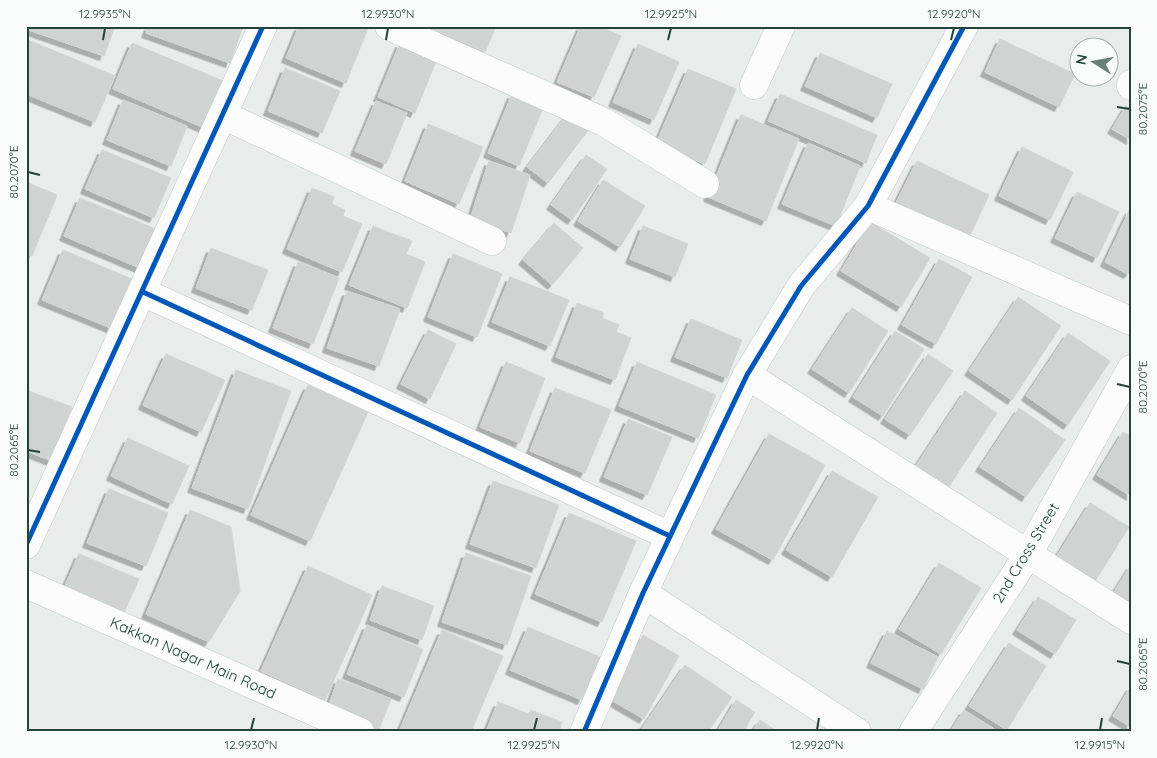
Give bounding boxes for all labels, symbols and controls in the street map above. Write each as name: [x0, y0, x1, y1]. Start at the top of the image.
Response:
text: 12.9935°N: [79, 6, 131, 21]
text: 12.9930°N: [362, 6, 414, 21]
text: 12.9925°N: [645, 6, 697, 21]
text: 12.9920°N: [927, 6, 981, 21]
north arrow: [1070, 38, 1120, 88]
text: N: [1071, 53, 1091, 66]
text: 80.2075°E: [1135, 83, 1150, 135]
text: 80.2070°E: [6, 145, 21, 199]
text: 80.2070°E: [1135, 360, 1150, 414]
text: 80.2065°E: [6, 423, 21, 477]
street label: 2nd Cross Street: [988, 499, 1063, 606]
street label: Kakkan Nagar Main Road: [107, 612, 279, 703]
text: 80.2065°E: [1135, 637, 1150, 691]
text: 12.9930°N: [225, 737, 277, 752]
text: 12.9925°N: [508, 737, 560, 752]
text: 12.9920°N: [790, 737, 844, 752]
text: 12.9915°N: [1075, 737, 1125, 752]

